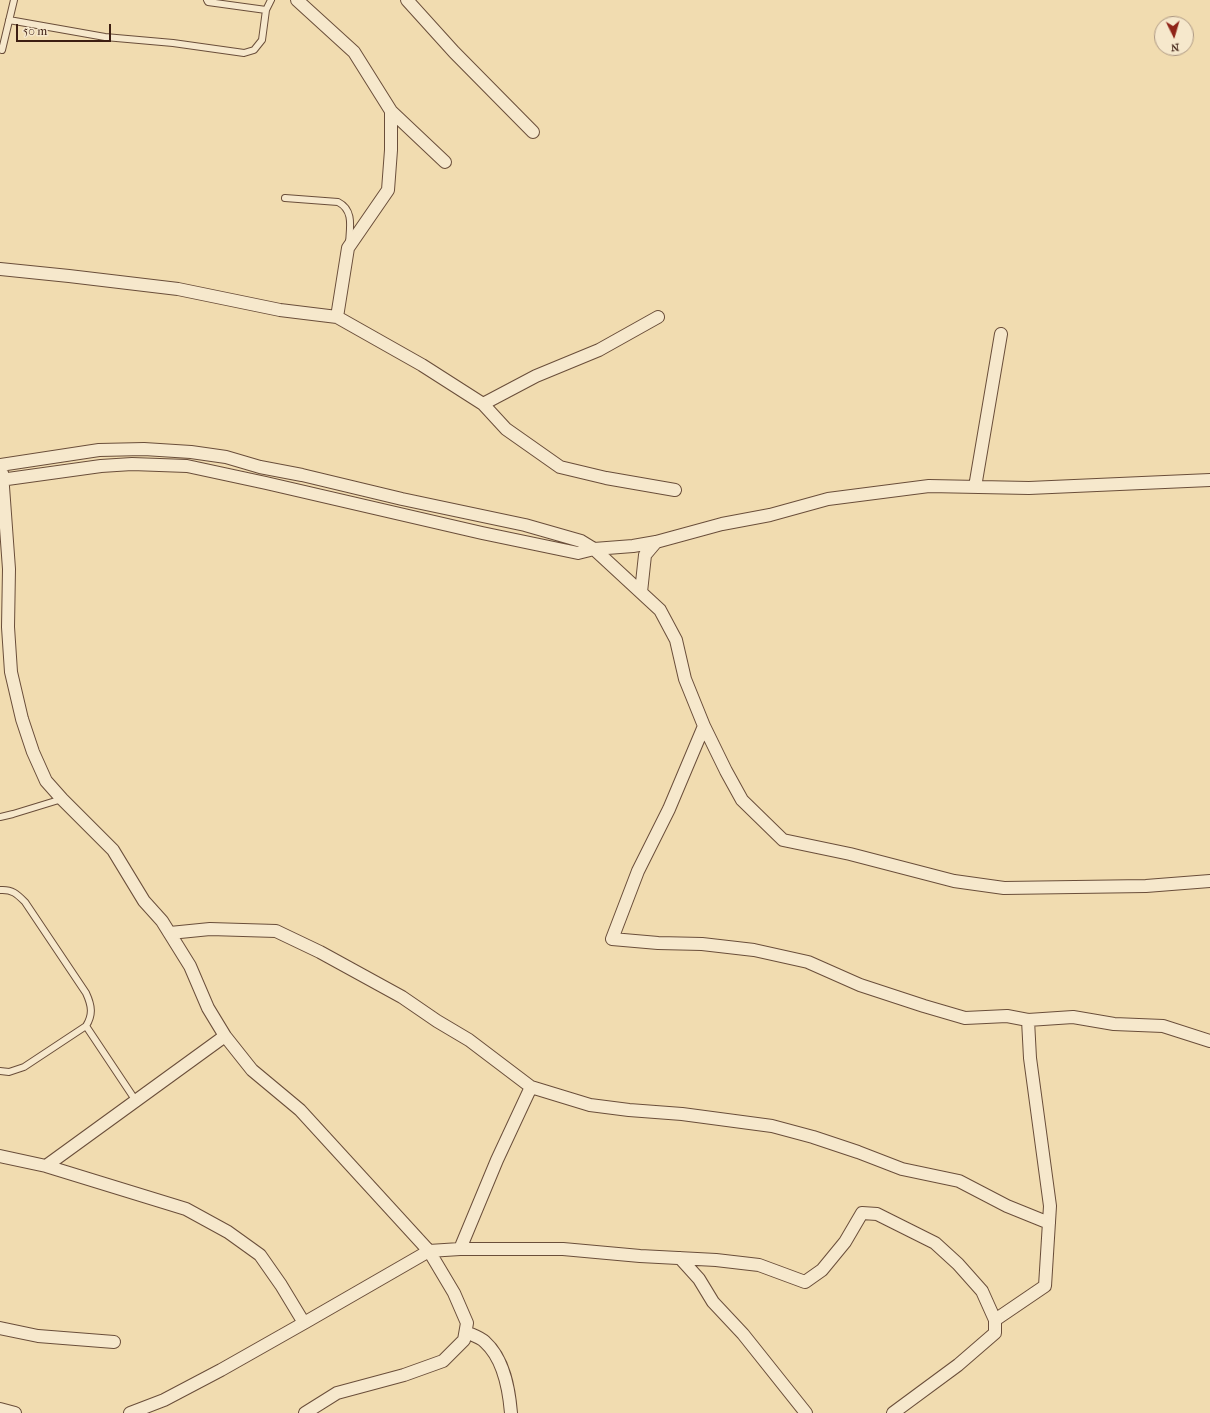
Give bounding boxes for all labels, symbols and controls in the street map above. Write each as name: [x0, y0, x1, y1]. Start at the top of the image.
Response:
scale bar: [18, 16, 113, 42]
north arrow: [1154, 16, 1194, 56]
text: 50 m: [23, 24, 47, 38]
text: N: [1170, 41, 1180, 54]

